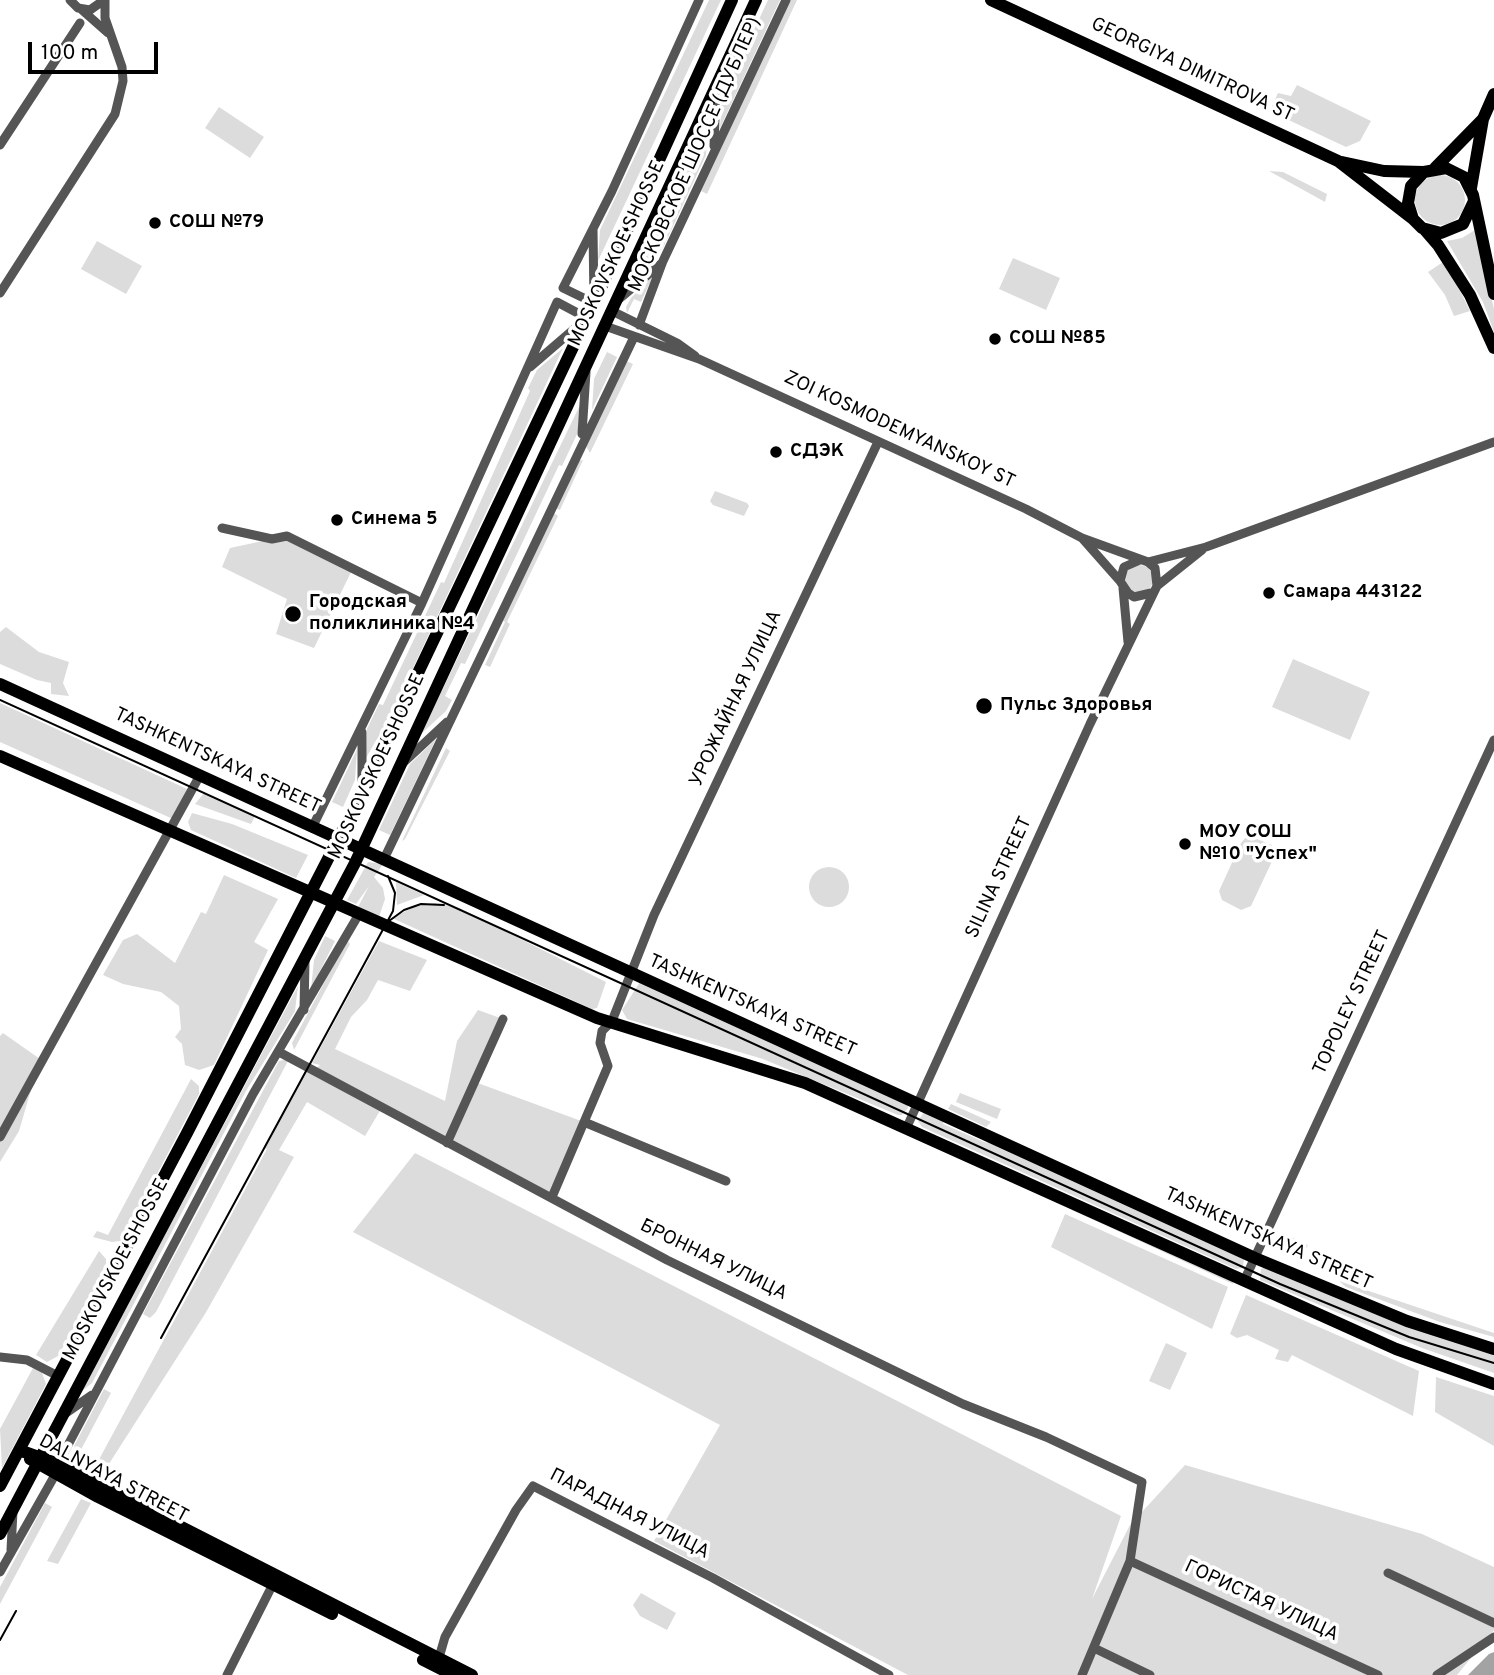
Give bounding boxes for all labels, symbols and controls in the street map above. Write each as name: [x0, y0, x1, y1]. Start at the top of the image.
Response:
street label: МОСКОВСКОЕ ШОССЕ (ДУБЛЕР): [625, 14, 767, 296]
street label: GEORGIYA DIMITROVA ST: [1087, 14, 1297, 128]
scale bar: [32, 28, 161, 72]
text: 100 m: [41, 40, 98, 67]
street label: MOSKOVSKOE SHOSSE: [565, 157, 671, 351]
place label: СОШ №79: [169, 212, 264, 234]
marker: СОШ №79: [147, 215, 163, 231]
place label: СОШ №85: [1009, 328, 1106, 350]
marker: СОШ №85: [987, 331, 1003, 347]
street label: ZOI KOSMODEMYANSKOY ST: [780, 367, 1018, 495]
place label: СДЭК: [790, 441, 844, 463]
marker: СДЭК: [768, 444, 784, 460]
place label: Синема 5: [351, 509, 438, 531]
marker: Синема 5: [329, 512, 345, 528]
place label: Самара 443122: [1283, 582, 1422, 604]
marker: Самара 443122: [1261, 585, 1277, 601]
place label: Городская поликлиника №4: [309, 592, 475, 636]
marker: Городская поликлиника №4: [283, 604, 303, 624]
street label: УРОЖАЙНАЯ УЛИЦА: [686, 607, 788, 791]
street label: MOSKOVSKOE SHOSSE: [325, 670, 431, 864]
place label: Пульс Здоровья: [1000, 695, 1152, 717]
marker: Пульс Здоровья: [974, 696, 994, 716]
street label: TASHKENTSKAYA STREET: [110, 704, 324, 820]
street label: SILINA STREET: [962, 814, 1038, 942]
place label: МОУ СОШ №10 "Успех": [1199, 822, 1317, 866]
marker: МОУ СОШ №10 "Успех": [1177, 836, 1193, 852]
street label: TOPOLEY STREET: [1310, 927, 1396, 1079]
street label: TASHKENTSKAYA STREET: [644, 951, 860, 1063]
street label: MOSKOVSKOE SHOSSE: [59, 1175, 175, 1365]
street label: TASHKENTSKAYA STREET: [1160, 1184, 1376, 1296]
street label: БРОННАЯ УЛИЦА: [636, 1215, 790, 1307]
street label: DALNYAYA STREET: [34, 1431, 192, 1529]
street label: ПАРАДНАЯ УЛИЦА: [545, 1465, 713, 1565]
street label: ГОРИСТАЯ УЛИЦА: [1180, 1556, 1342, 1648]

